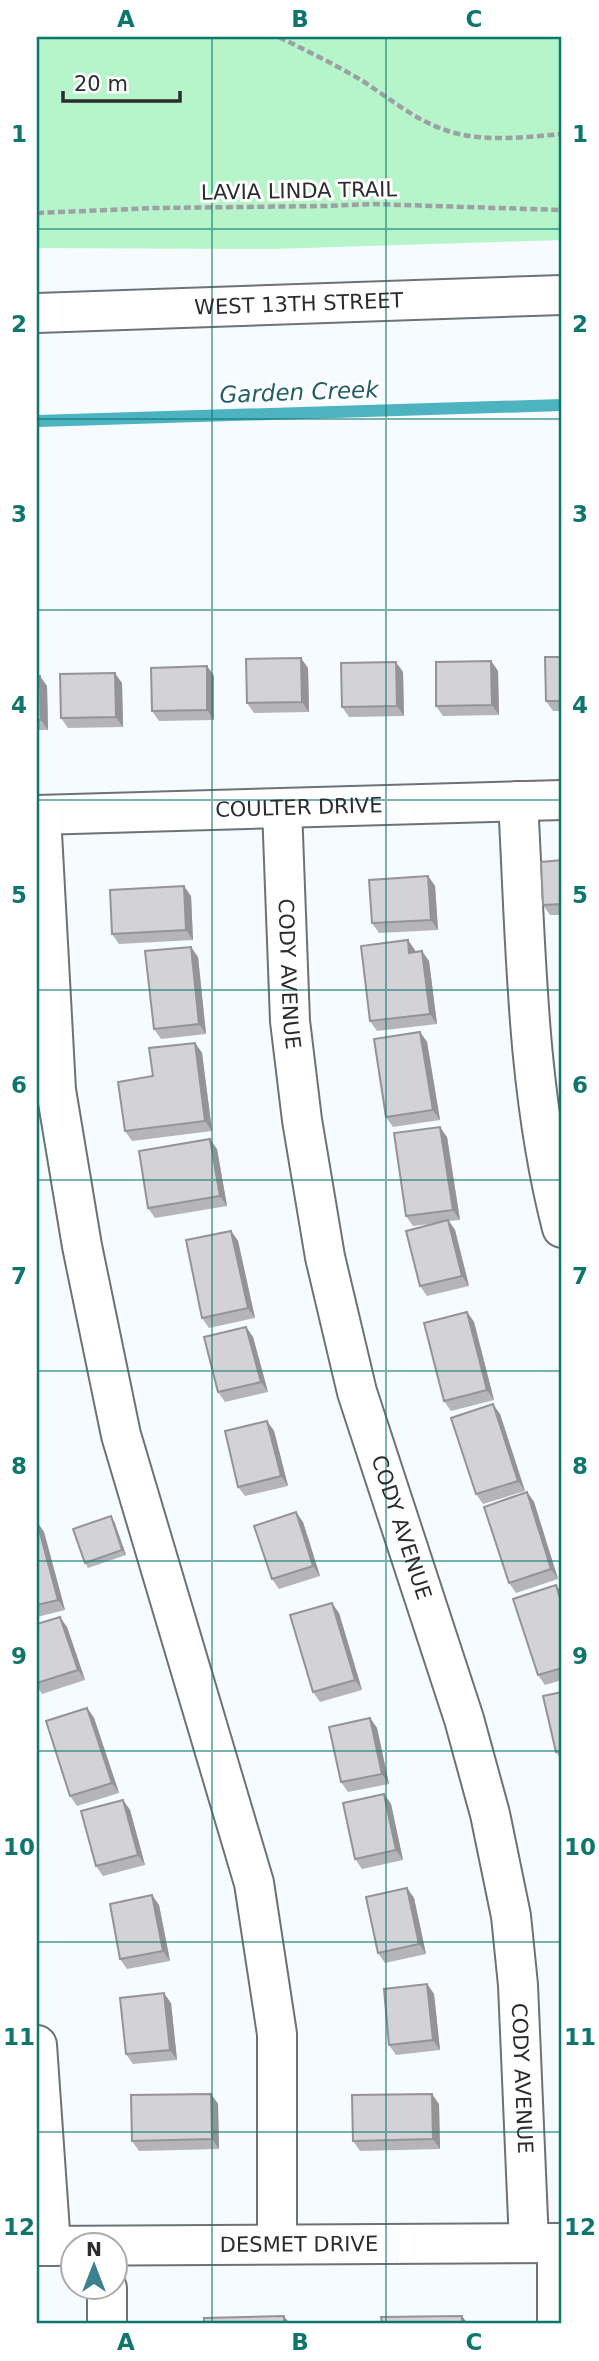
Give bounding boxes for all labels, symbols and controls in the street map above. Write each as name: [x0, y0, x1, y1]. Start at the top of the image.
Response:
text: A: [117, 6, 135, 32]
text: B: [291, 6, 309, 32]
text: C: [466, 6, 482, 32]
scale bar: [63, 60, 180, 104]
text: 20 m: [74, 72, 128, 96]
text: 1: [11, 121, 27, 147]
text: 1: [572, 121, 588, 147]
street label: LAVIA LINDA TRAIL: [201, 177, 398, 205]
street label: WEST 13TH STREET: [194, 288, 404, 320]
text: 2: [11, 311, 27, 337]
text: 2: [572, 311, 588, 337]
water label: Garden Creek: [219, 376, 381, 408]
text: 3: [11, 501, 27, 527]
text: 3: [572, 501, 588, 527]
text: 4: [11, 692, 27, 718]
text: 4: [572, 692, 588, 718]
street label: COULTER DRIVE: [215, 793, 383, 822]
text: 5: [11, 882, 27, 908]
text: 5: [572, 882, 588, 908]
street label: CODY AVENUE: [273, 898, 305, 1050]
text: 6: [11, 1072, 27, 1098]
text: 6: [572, 1072, 588, 1098]
text: 7: [11, 1263, 27, 1289]
text: 7: [572, 1263, 588, 1289]
street label: CODY AVENUE: [366, 1452, 436, 1603]
text: 8: [11, 1453, 27, 1479]
text: 8: [572, 1453, 588, 1479]
text: 9: [11, 1643, 27, 1669]
text: 9: [572, 1643, 588, 1669]
text: 10: [3, 1834, 35, 1860]
text: 10: [564, 1834, 596, 1860]
street label: CODY AVENUE: [507, 2002, 537, 2154]
text: 11: [3, 2024, 35, 2050]
text: 11: [564, 2024, 596, 2050]
text: 12: [3, 2214, 35, 2240]
text: 12: [564, 2214, 596, 2240]
north arrow: [60, 2232, 130, 2302]
street label: DESMET DRIVE: [220, 2232, 378, 2257]
text: N: [86, 2238, 102, 2260]
text: A: [117, 2329, 135, 2355]
text: B: [291, 2329, 309, 2355]
text: C: [466, 2329, 482, 2355]

